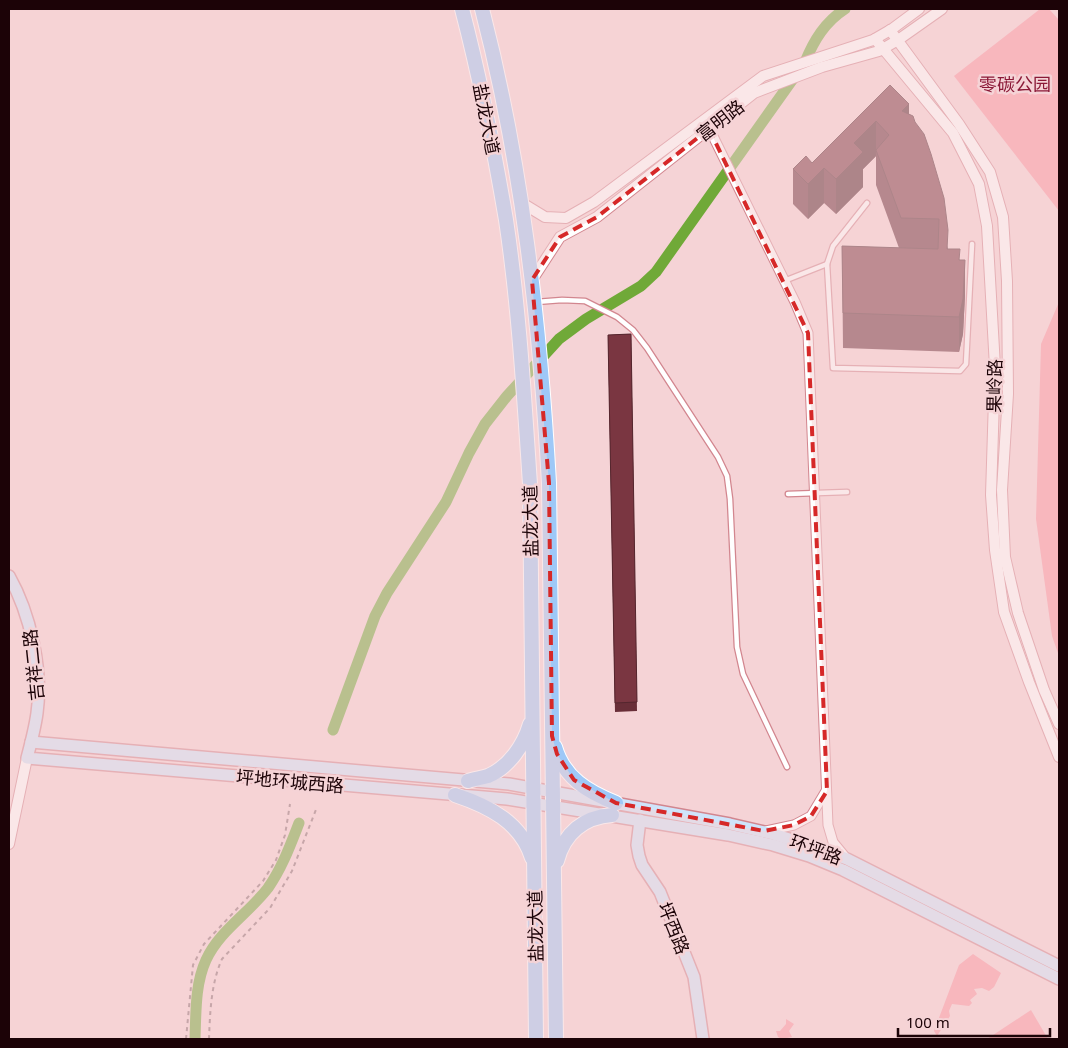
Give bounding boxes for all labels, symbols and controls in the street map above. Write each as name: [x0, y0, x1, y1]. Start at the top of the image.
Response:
park label: 零碳公园: [979, 72, 1051, 96]
street label: 盐龙大道: [468, 81, 506, 157]
street label: 富明路: [691, 94, 749, 146]
street label: 果岭路: [982, 359, 1006, 413]
street label: 盐龙大道: [517, 485, 543, 557]
street label: 吉祥二路: [17, 628, 49, 702]
street label: 坪地环城西路: [235, 764, 345, 798]
street label: 环坪路: [787, 828, 845, 870]
street label: 盐龙大道: [522, 890, 548, 962]
street label: 坪西路: [653, 898, 695, 958]
scale bar: [898, 1006, 1050, 1038]
text: 100 m: [906, 1012, 950, 1032]

